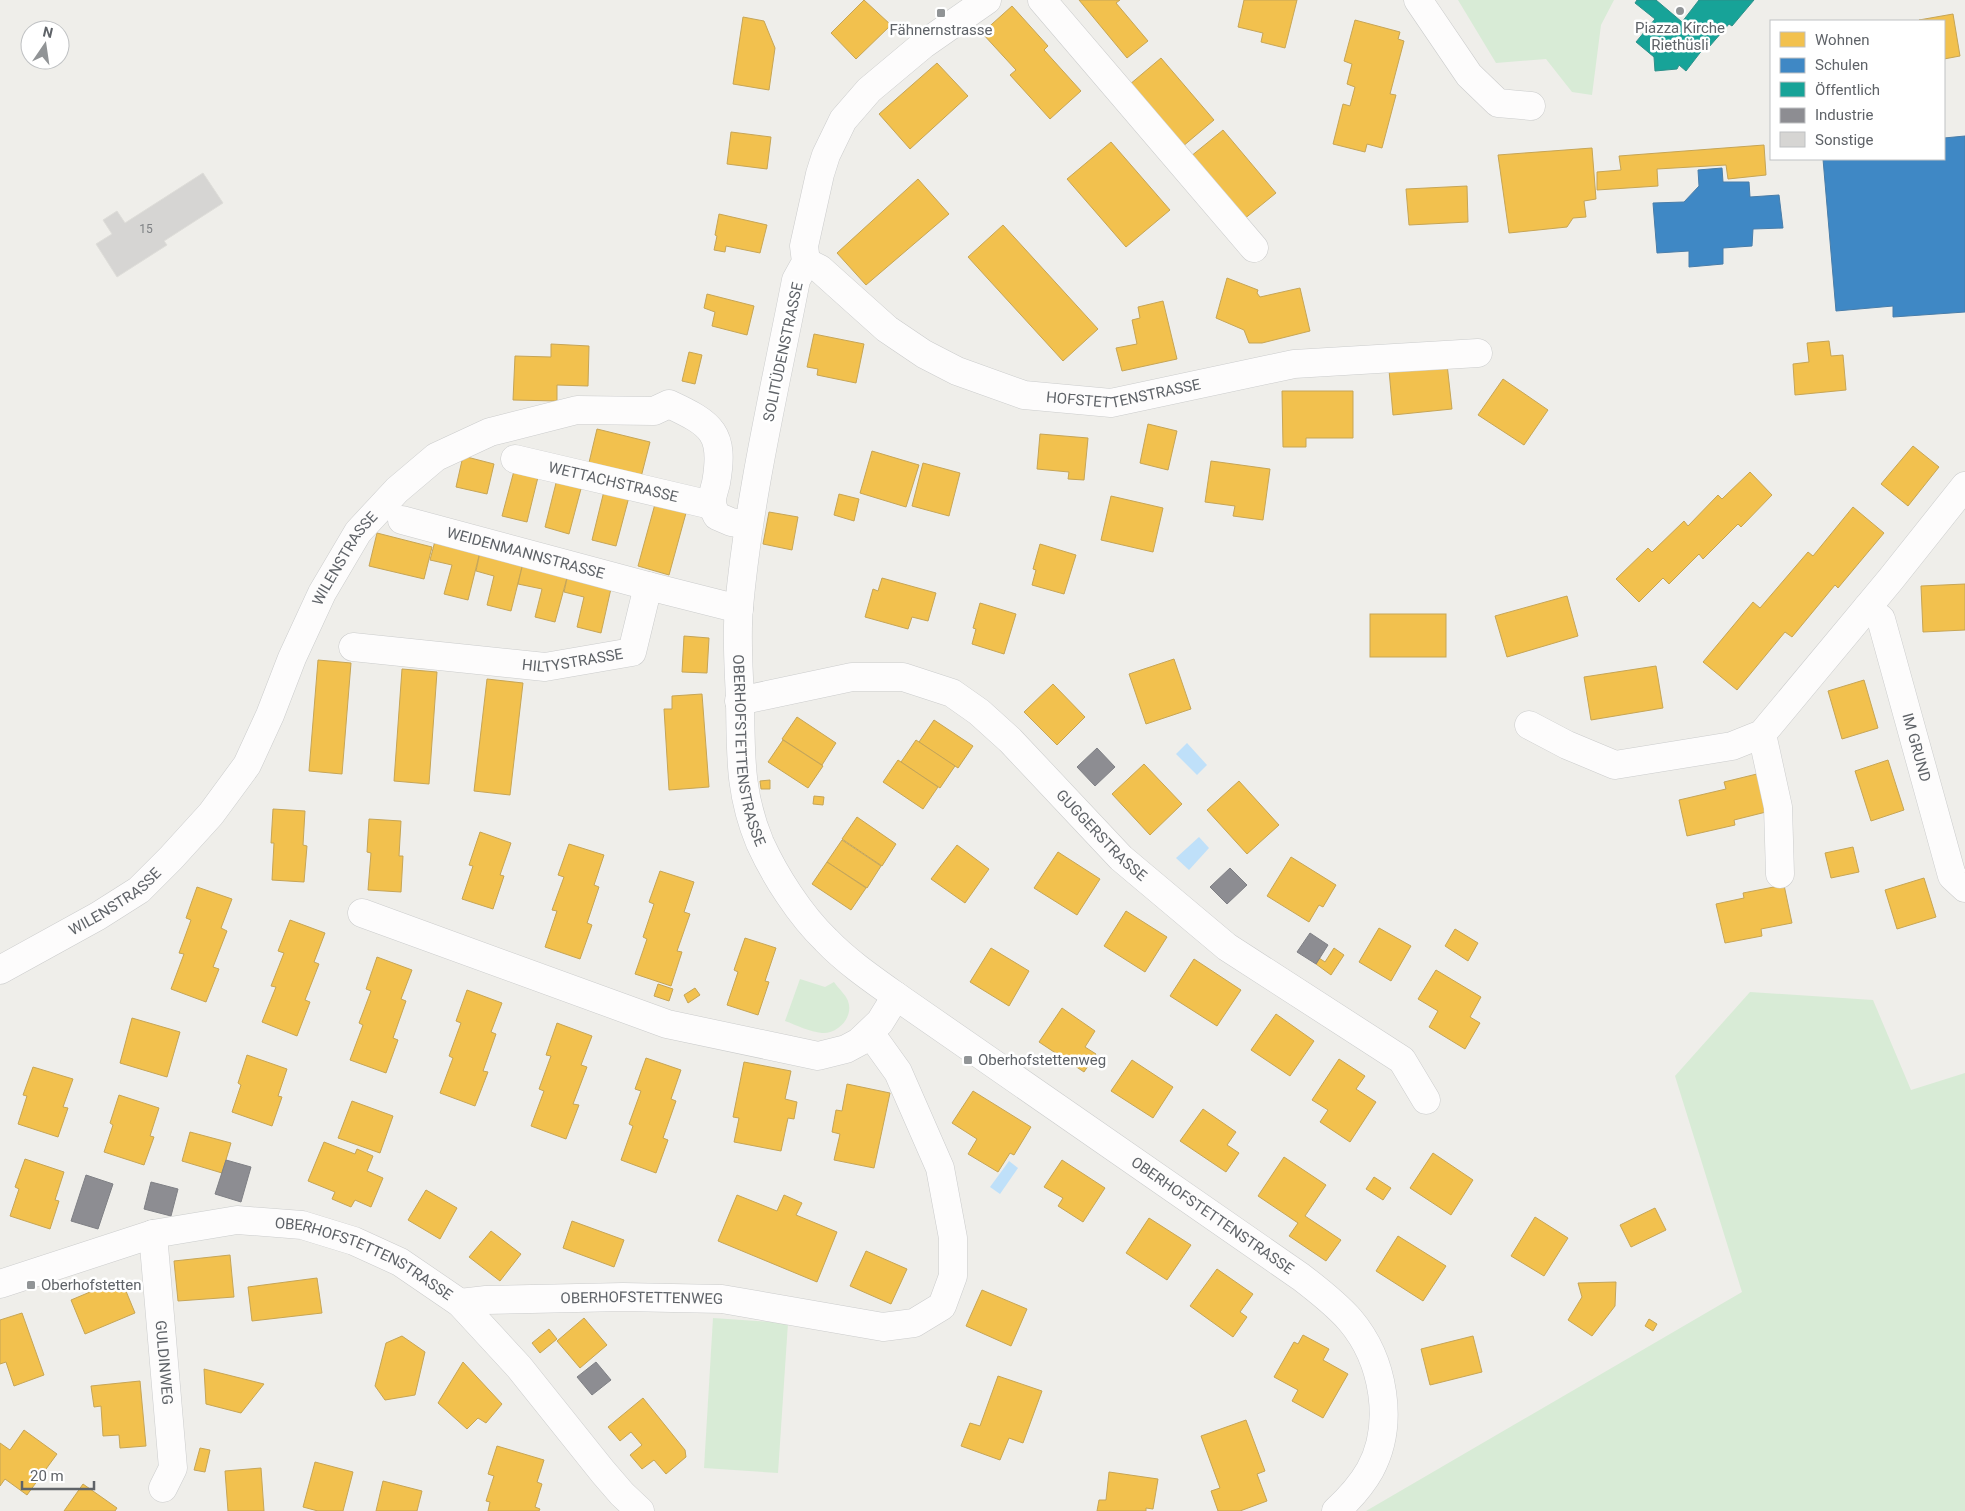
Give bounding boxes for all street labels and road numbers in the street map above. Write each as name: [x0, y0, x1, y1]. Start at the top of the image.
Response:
street label: SOLITÜDENSTRASSE: [759, 280, 807, 423]
street label: HOFSTETTENSTRASSE: [1045, 375, 1203, 412]
street label: WETTACHSTRASSE: [547, 458, 681, 506]
street label: WILENSTRASSE: [309, 508, 382, 608]
street label: WEIDENMANNSTRASSE: [445, 523, 607, 583]
street label: HILTYSTRASSE: [521, 645, 625, 676]
street label: OBERHOFSTETTENSTRASSE: [729, 654, 770, 849]
street label: IM GRUND: [1898, 711, 1935, 784]
street label: GUGGERSTRASSE: [1052, 786, 1151, 885]
street label: WILENSTRASSE: [66, 864, 165, 939]
street label: OBERHOFSTETTENSTRASSE: [1128, 1153, 1298, 1278]
street label: OBERHOFSTETTENSTRASSE: [274, 1214, 456, 1304]
street label: OBERHOFSTETTENWEG: [560, 1288, 723, 1308]
street label: GULDINWEG: [151, 1320, 177, 1406]

